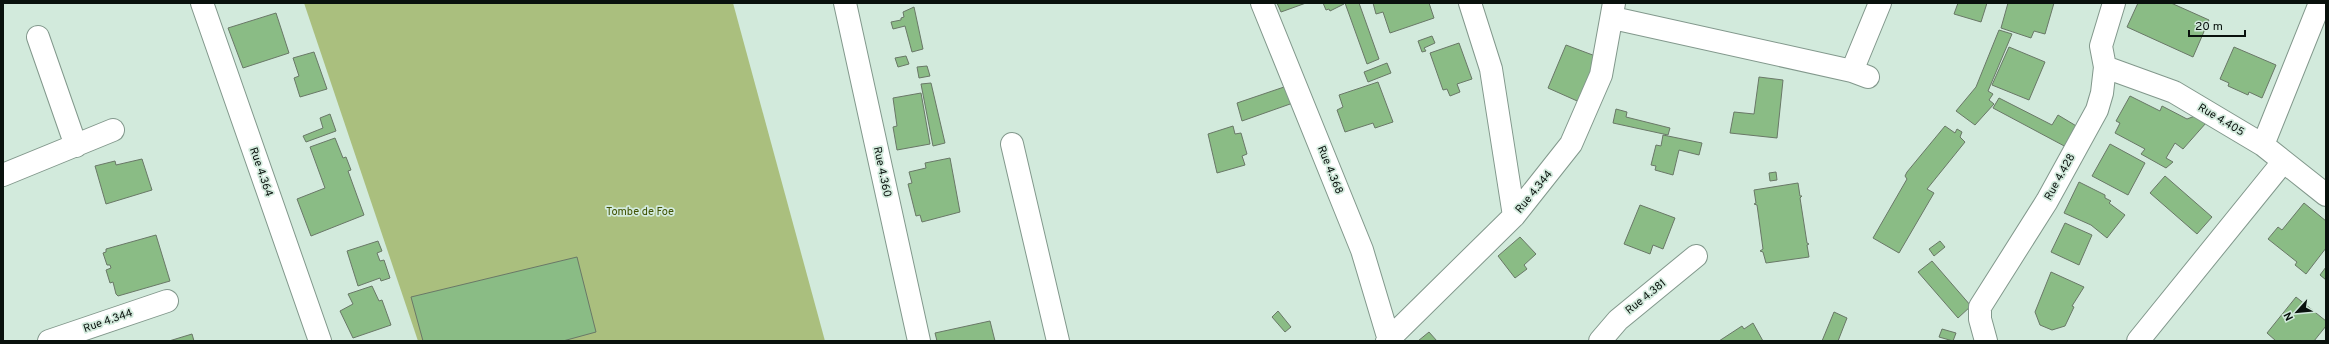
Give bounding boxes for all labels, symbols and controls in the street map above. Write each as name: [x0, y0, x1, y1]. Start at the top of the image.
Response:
scale bar: [2189, 12, 2245, 38]
text: 20 m: [2195, 19, 2223, 35]
street label: Rue 4.405: [2195, 101, 2247, 139]
street label: Rue 4.368: [1314, 144, 1346, 196]
street label: Rue 4.360: [870, 145, 894, 199]
street label: Rue 4.364: [246, 146, 276, 199]
street label: Rue 4.428: [2041, 151, 2079, 203]
street label: Rue 4.344: [1512, 168, 1556, 216]
park label: Tombe de Foe: [606, 205, 674, 219]
street label: Rue 4.381: [1623, 276, 1669, 318]
north arrow: [2277, 292, 2317, 332]
street label: Rue 4.344: [81, 306, 135, 336]
text: N: [2281, 309, 2297, 323]

